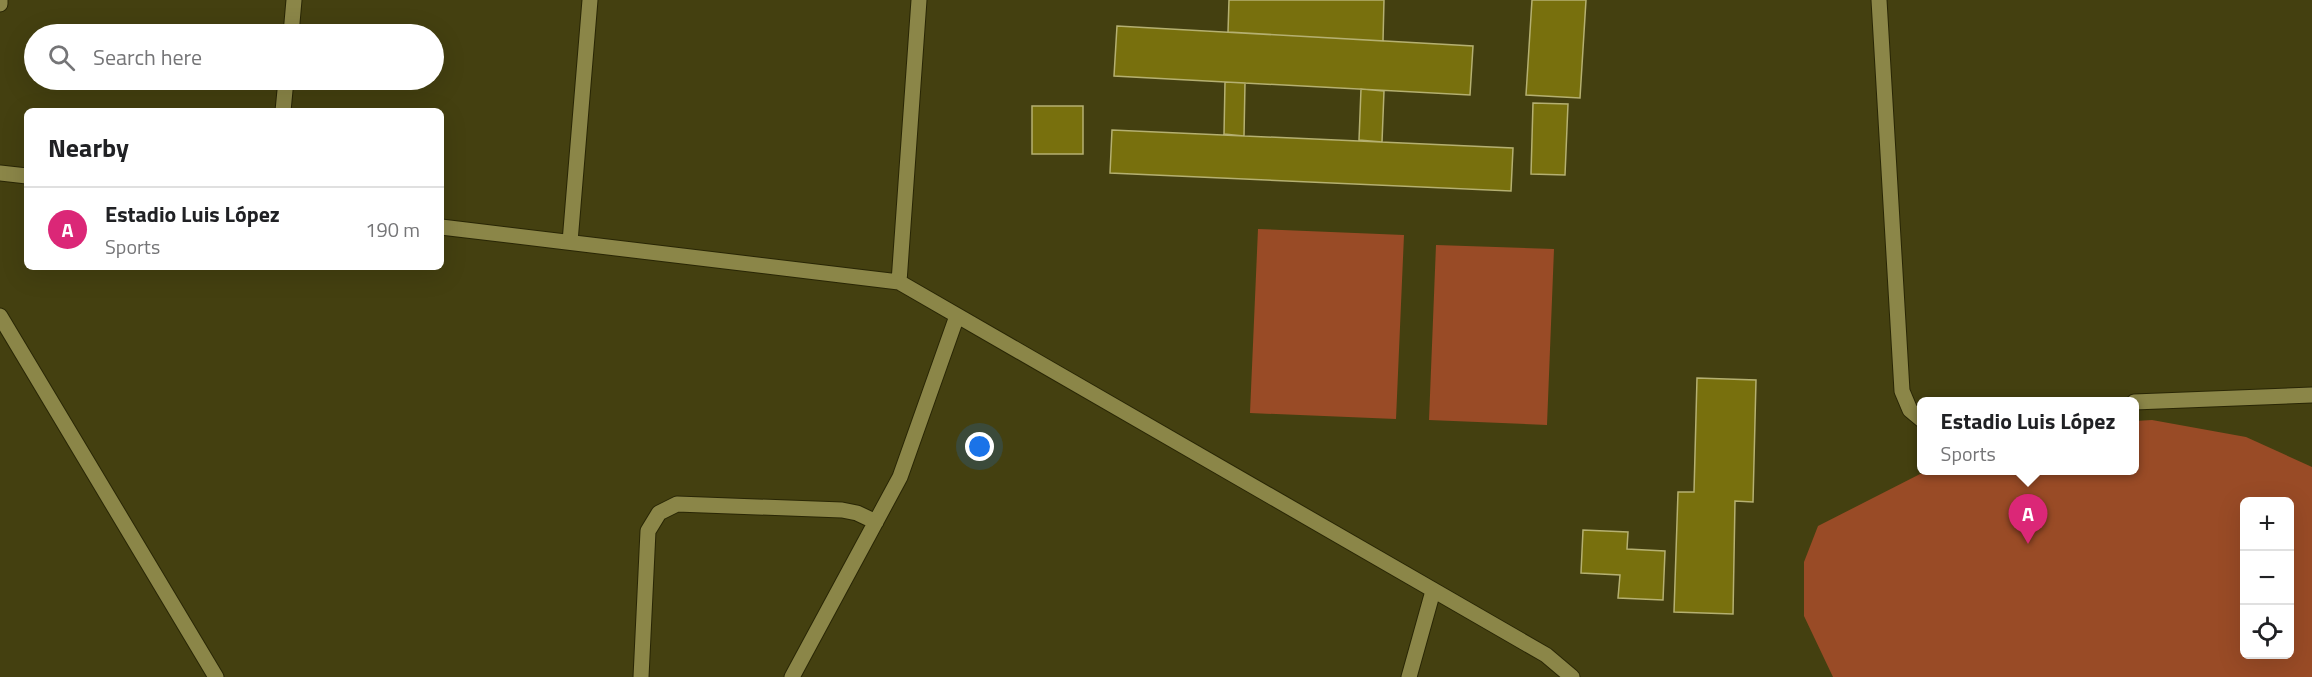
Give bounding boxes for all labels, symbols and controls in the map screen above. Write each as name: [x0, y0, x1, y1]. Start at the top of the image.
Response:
search box: [24, 24, 444, 90]
text: Search here: [93, 40, 202, 74]
icon: search: [45, 41, 78, 74]
text: Nearby: [48, 128, 129, 167]
text: Estadio Luis López: [105, 197, 280, 231]
text: A: [61, 214, 74, 245]
text: 190 m: [365, 214, 420, 245]
text: Sports: [105, 231, 160, 262]
popup: [1917, 397, 2139, 475]
text: Estadio Luis López: [1941, 404, 2115, 438]
your location: [965, 432, 994, 461]
text: Sports: [1941, 438, 1996, 469]
pin: A: [2008, 494, 2048, 544]
map controls: [2240, 497, 2294, 659]
button: +: [2240, 497, 2294, 551]
button: −: [2240, 551, 2294, 605]
button: locate: [2240, 605, 2294, 659]

